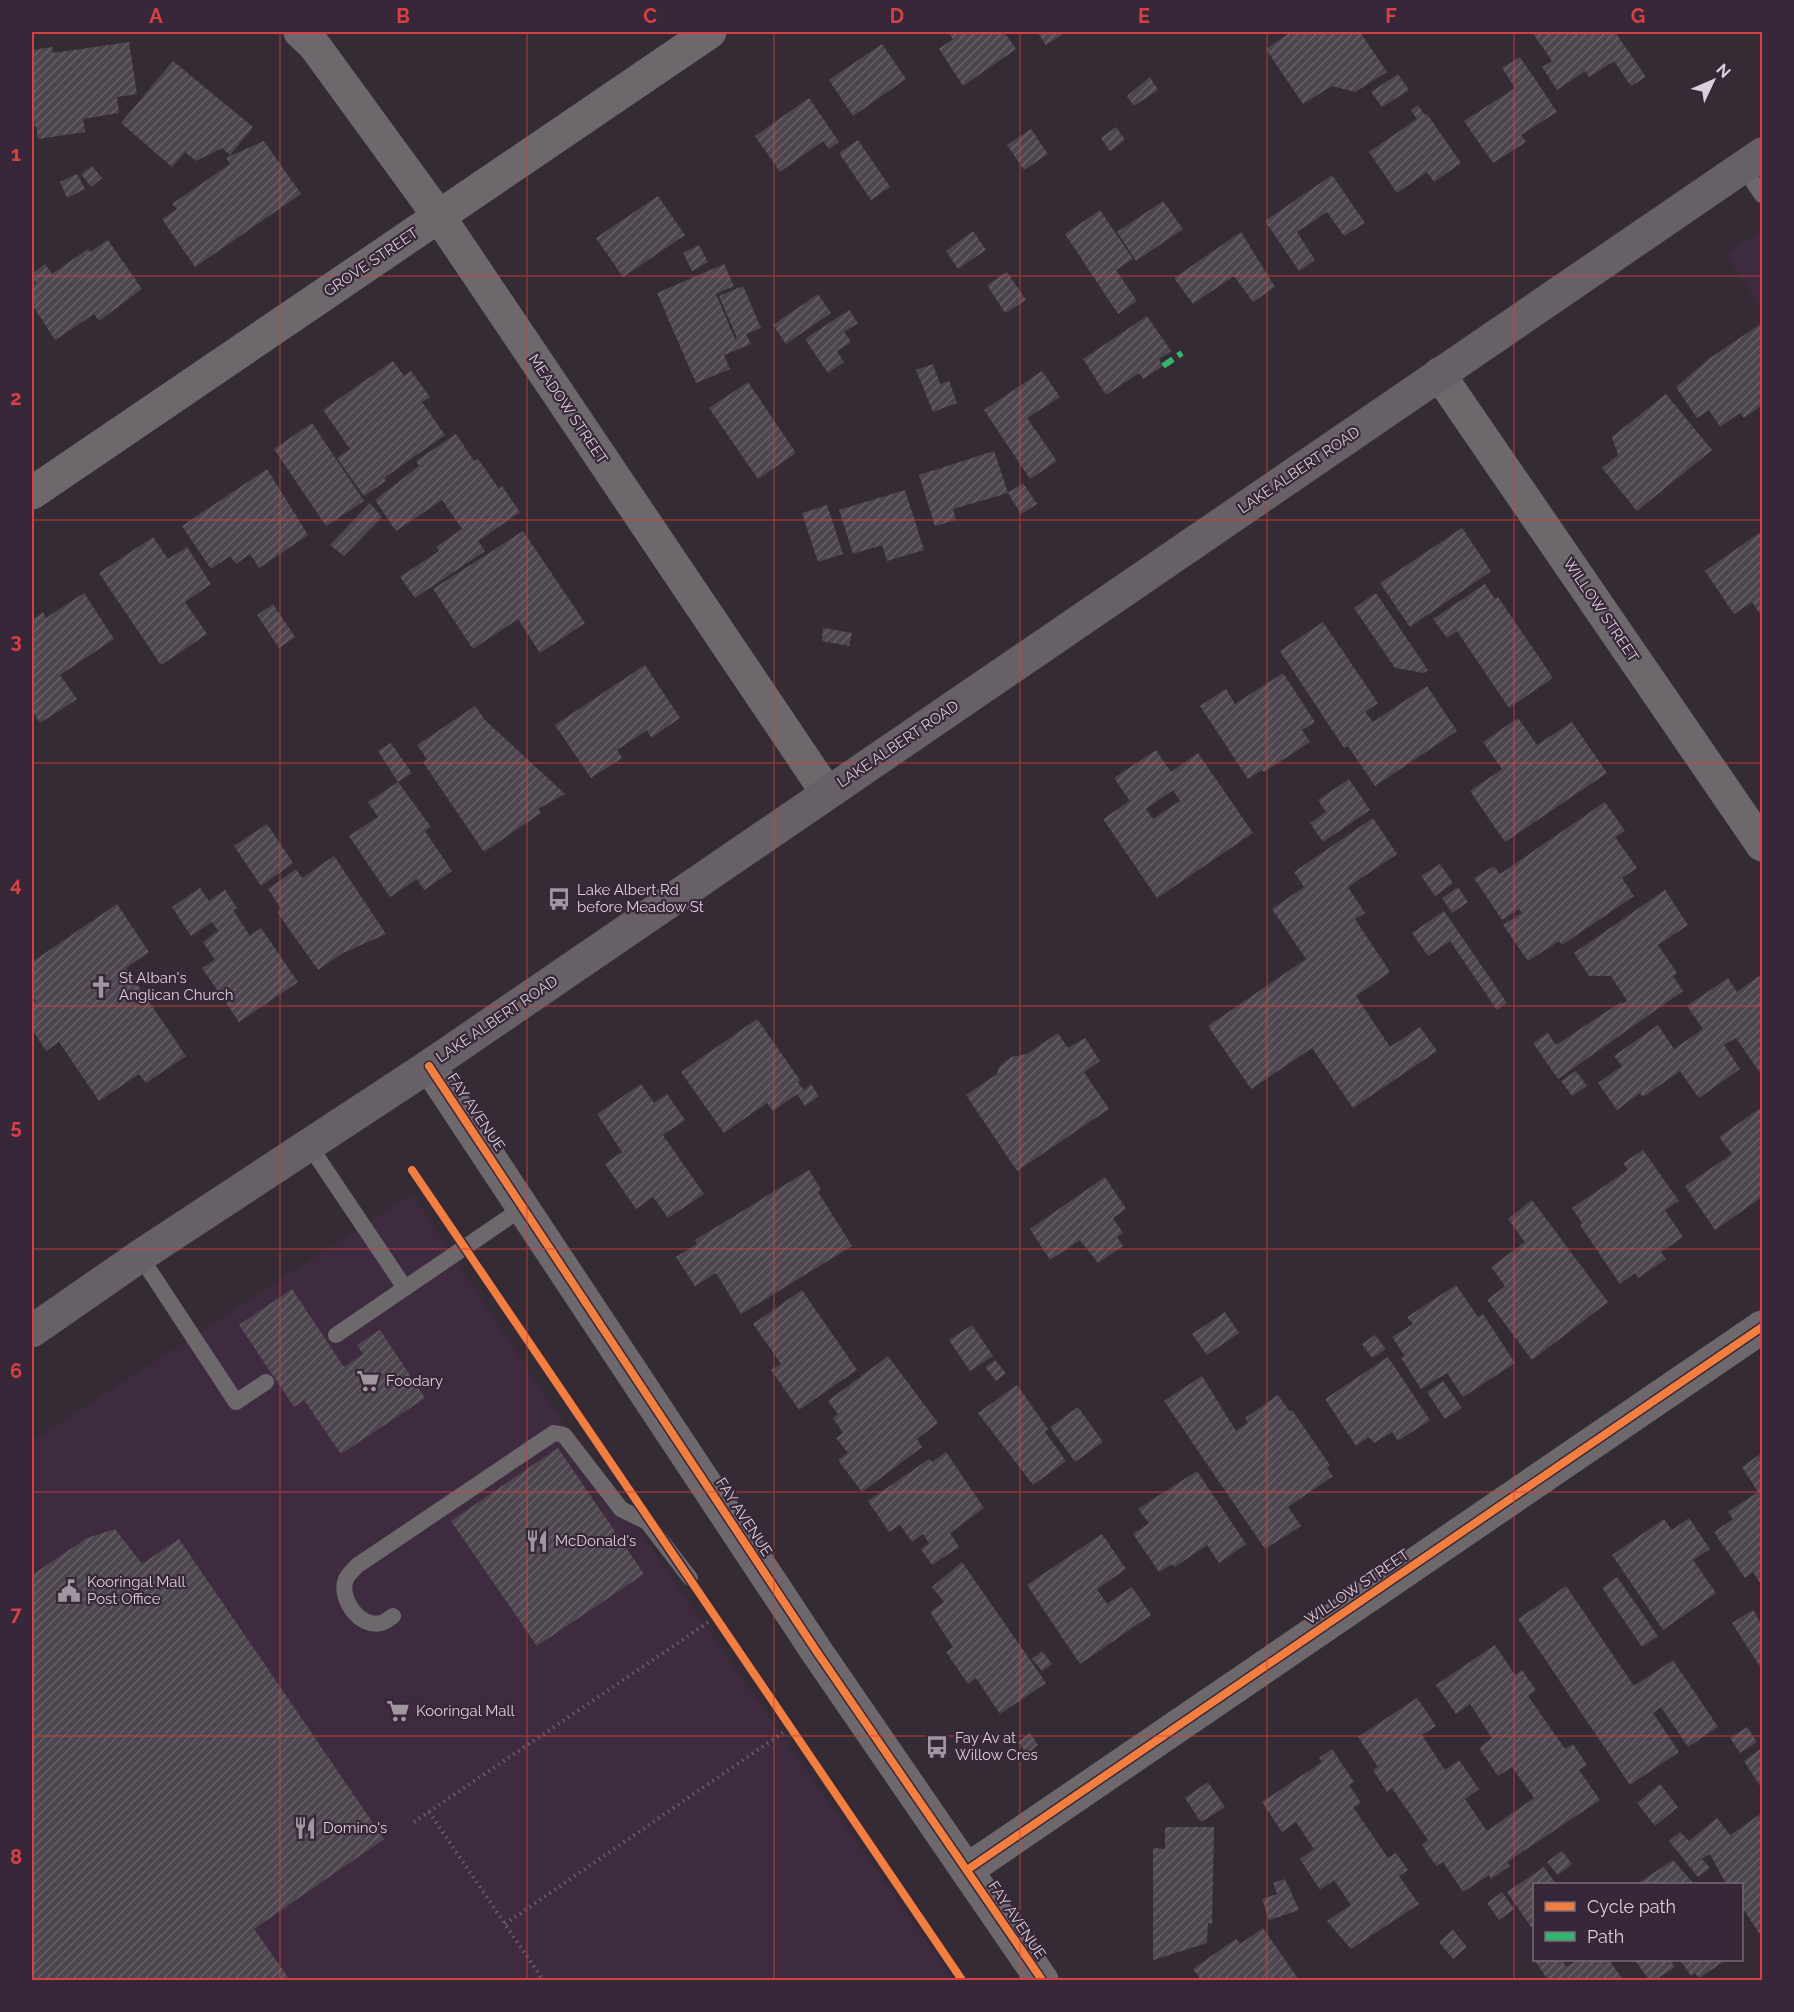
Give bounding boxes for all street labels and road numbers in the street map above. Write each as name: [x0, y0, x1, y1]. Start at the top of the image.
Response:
street label: GROVE STREET: [320, 224, 422, 300]
street label: MEADOW STREET: [525, 351, 611, 467]
street label: LAKE ALBERT ROAD: [1235, 422, 1363, 517]
street label: WILLOW STREET: [1559, 554, 1643, 666]
street label: LAKE ALBERT ROAD: [834, 696, 962, 791]
street label: LAKE ALBERT ROAD: [433, 971, 561, 1066]
street label: FAY AVENUE: [443, 1070, 509, 1154]
street label: FAY AVENUE: [712, 1474, 776, 1560]
street label: WILLOW STREET: [1301, 1545, 1413, 1629]
street label: FAY AVENUE: [984, 1878, 1050, 1962]

